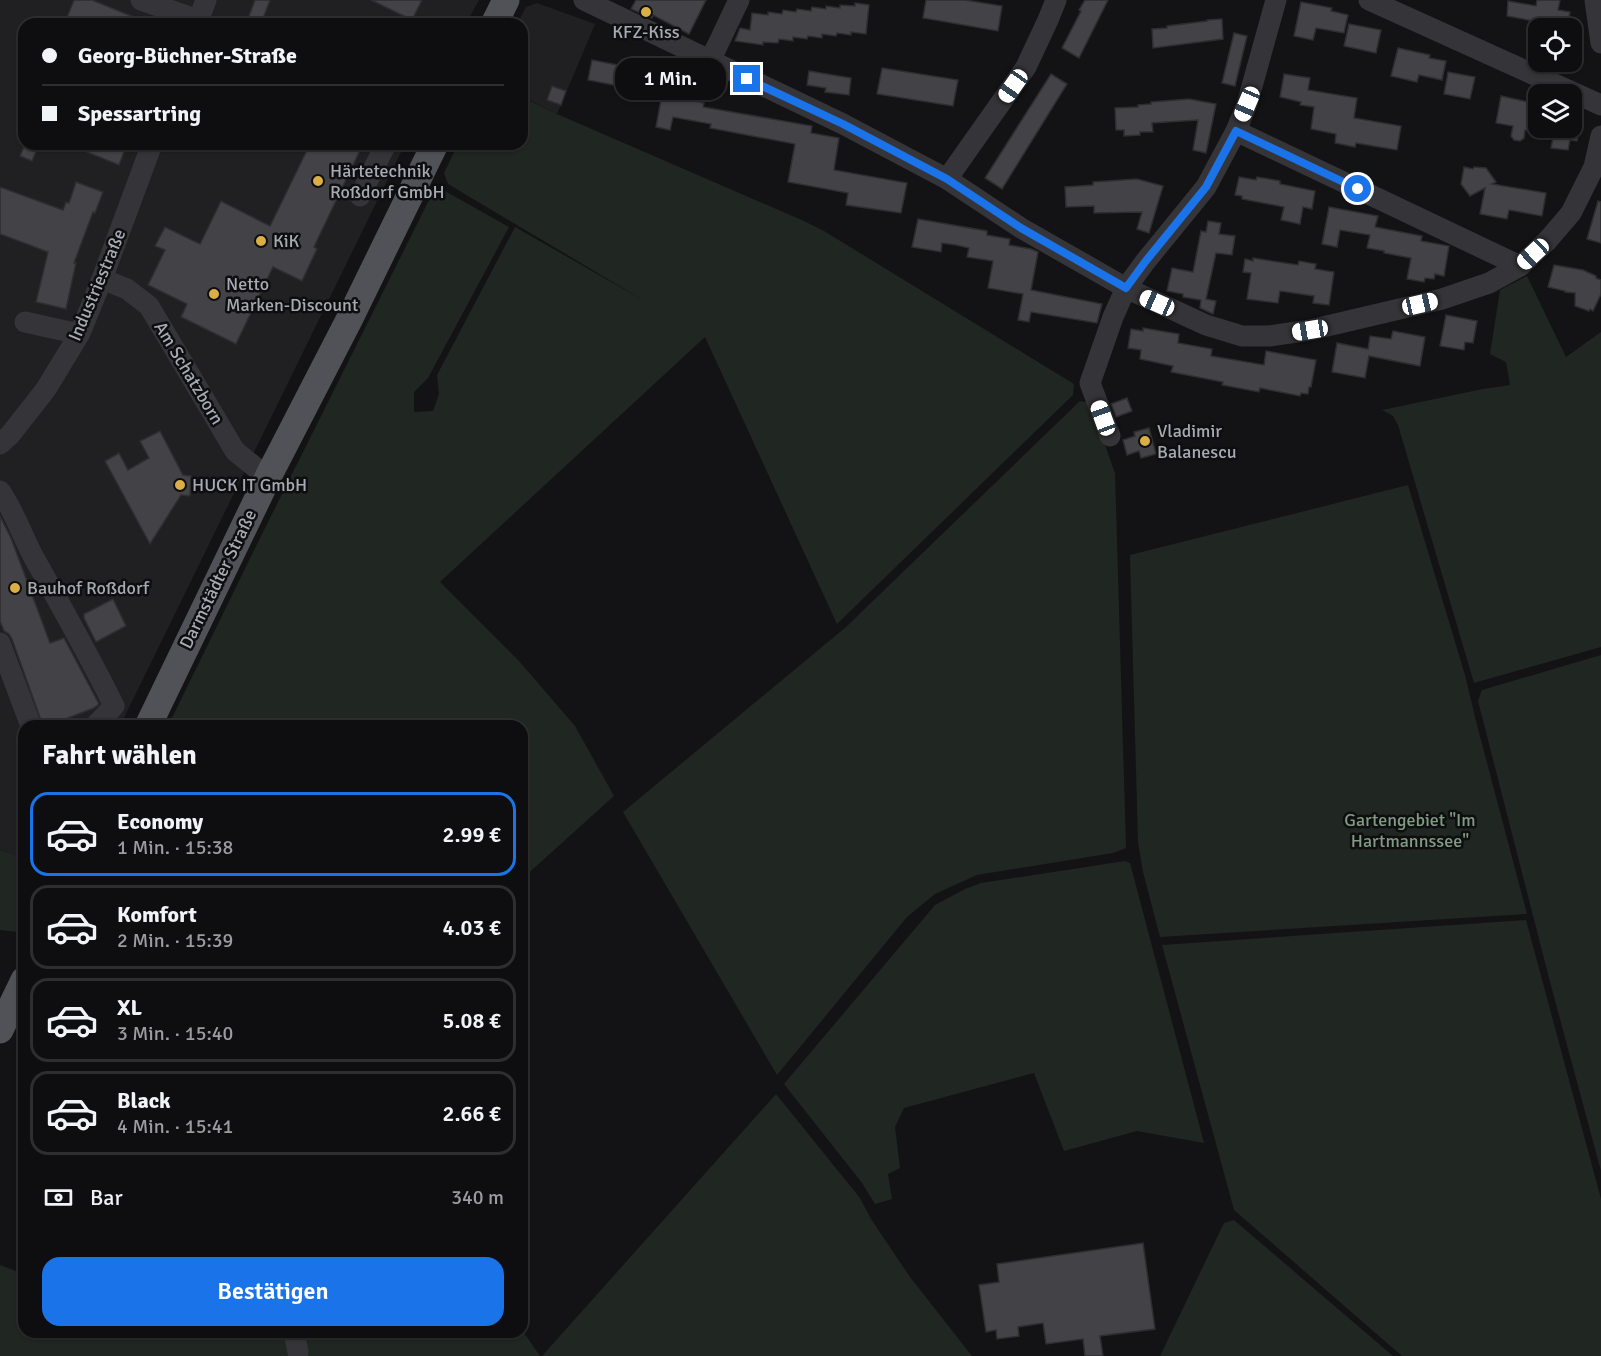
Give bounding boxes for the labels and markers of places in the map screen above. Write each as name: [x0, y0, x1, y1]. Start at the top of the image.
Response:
marker: KFZ-Kiss: [639, 5, 653, 19]
place label: KFZ-Kiss: [612, 21, 680, 43]
place label: Härtetechnik Roßdorf GmbH: [330, 160, 445, 203]
marker: Härtetechnik Roßdorf GmbH: [311, 174, 325, 188]
place label: KiK: [273, 230, 300, 252]
marker: KiK: [254, 234, 268, 248]
place label: Netto Marken-Discount: [226, 273, 358, 316]
marker: Netto Marken-Discount: [207, 287, 221, 301]
place label: Vladimir Balanescu: [1157, 420, 1237, 463]
marker: Vladimir Balanescu: [1138, 434, 1152, 448]
place label: HUCK IT GmbH: [192, 474, 307, 496]
marker: HUCK IT GmbH: [173, 478, 187, 492]
place label: Bauhof Roßdorf: [27, 577, 150, 599]
marker: Bauhof Roßdorf: [8, 581, 22, 595]

